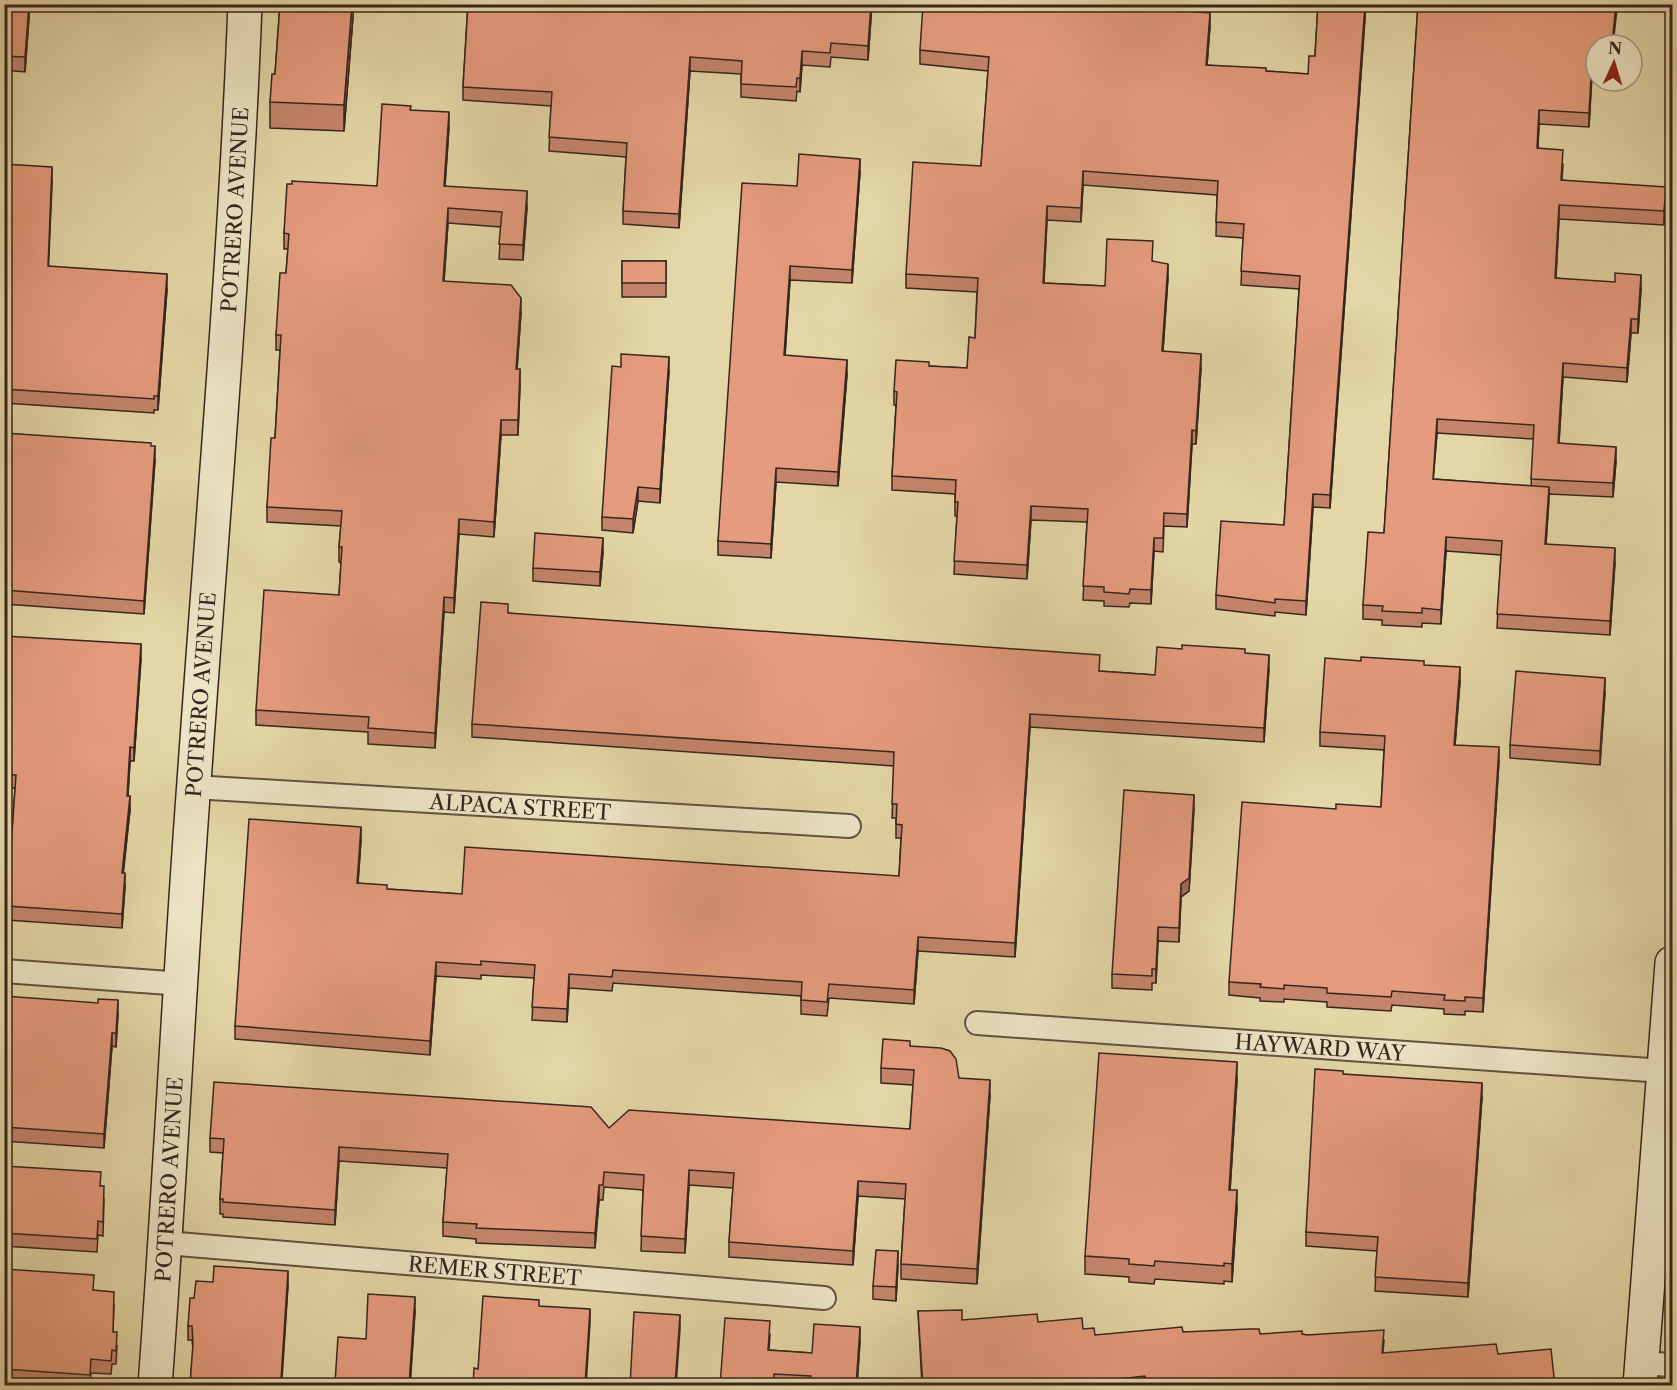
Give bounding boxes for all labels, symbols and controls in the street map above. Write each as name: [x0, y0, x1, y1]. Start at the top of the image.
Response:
north arrow: [1584, 33, 1644, 93]
text: N: [1607, 38, 1623, 59]
street label: POTRERO AVENUE: [216, 106, 253, 313]
street label: POTRERO AVENUE: [180, 591, 220, 798]
street label: ALPACA STREET: [428, 789, 612, 824]
street label: HAYWARD WAY: [1234, 1029, 1408, 1065]
street label: POTRERO AVENUE: [150, 1076, 187, 1283]
street label: REMER STREET: [407, 1251, 583, 1290]

